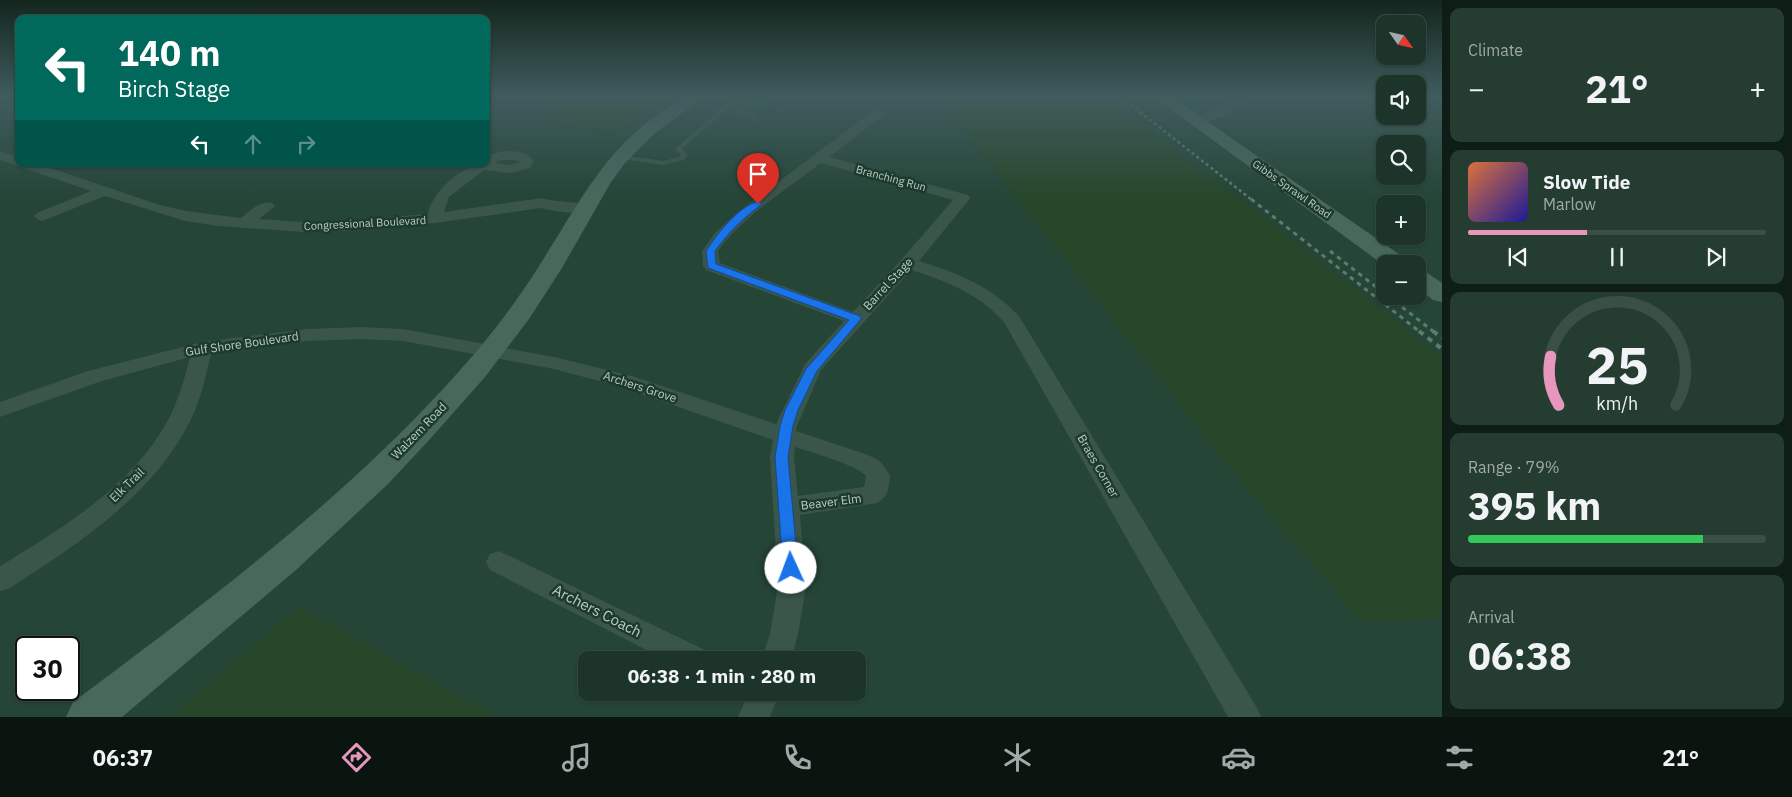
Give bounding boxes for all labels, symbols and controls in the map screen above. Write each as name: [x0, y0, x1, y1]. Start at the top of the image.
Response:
north arrow: [1376, 15, 1426, 65]
map controls: [1376, 15, 1426, 305]
text: 140 m: [118, 30, 221, 76]
icon: left: [35, 35, 100, 100]
text: Climate: [1468, 40, 1523, 60]
text: 21°: [1585, 64, 1649, 113]
text: −: [1468, 70, 1485, 107]
text: +: [1749, 70, 1766, 107]
text: Birch Stage: [118, 74, 230, 103]
button: sound: [1376, 75, 1426, 125]
icon: left: [186, 130, 214, 158]
icon: ahead: [239, 130, 267, 158]
icon: right: [292, 130, 320, 158]
button: search: [1376, 135, 1426, 185]
pin: [737, 153, 779, 204]
street label: Gibbs Sprawl Road: [1250, 157, 1334, 221]
icon: arrive: [744, 160, 772, 188]
street label: Branching Run: [854, 162, 928, 194]
text: Slow Tide: [1543, 170, 1630, 194]
text: Marlow: [1543, 194, 1596, 214]
button: +: [1376, 195, 1426, 245]
street label: Congressional Boulevard: [304, 213, 426, 233]
icon: previous: [1504, 243, 1532, 271]
icon: pause: [1603, 243, 1631, 271]
icon: next: [1702, 243, 1730, 271]
street label: Barrel Stage: [860, 254, 916, 313]
button: −: [1376, 255, 1426, 305]
street label: Gulf Shore Boulevard: [184, 328, 299, 359]
text: 25: [1586, 331, 1648, 398]
street label: Archers Grove: [602, 368, 679, 406]
text: km/h: [1596, 392, 1638, 415]
street label: Walzem Road: [388, 399, 449, 462]
street label: Braes Corner: [1074, 432, 1123, 500]
text: Range · 79%: [1468, 457, 1560, 477]
street label: Elk Trail: [106, 464, 147, 505]
text: 395 km: [1468, 481, 1601, 530]
street label: Beaver Elm: [800, 490, 862, 513]
position arrow: [764, 541, 816, 593]
street label: Archers Coach: [549, 580, 645, 641]
text: Arrival: [1468, 607, 1515, 627]
text: 06:38: [1468, 631, 1572, 680]
speed limit sign: 30: [15, 636, 80, 701]
text: 06:38 · 1 min · 280 m: [628, 664, 816, 688]
icon: directions: [339, 740, 374, 775]
icon: music: [559, 740, 594, 775]
icon: phone: [780, 740, 815, 775]
icon: climate: [1000, 740, 1035, 775]
icon: car: [1221, 740, 1256, 775]
icon: filters: [1442, 740, 1477, 775]
text: 06:37: [93, 743, 153, 772]
text: 21°: [1662, 743, 1699, 772]

